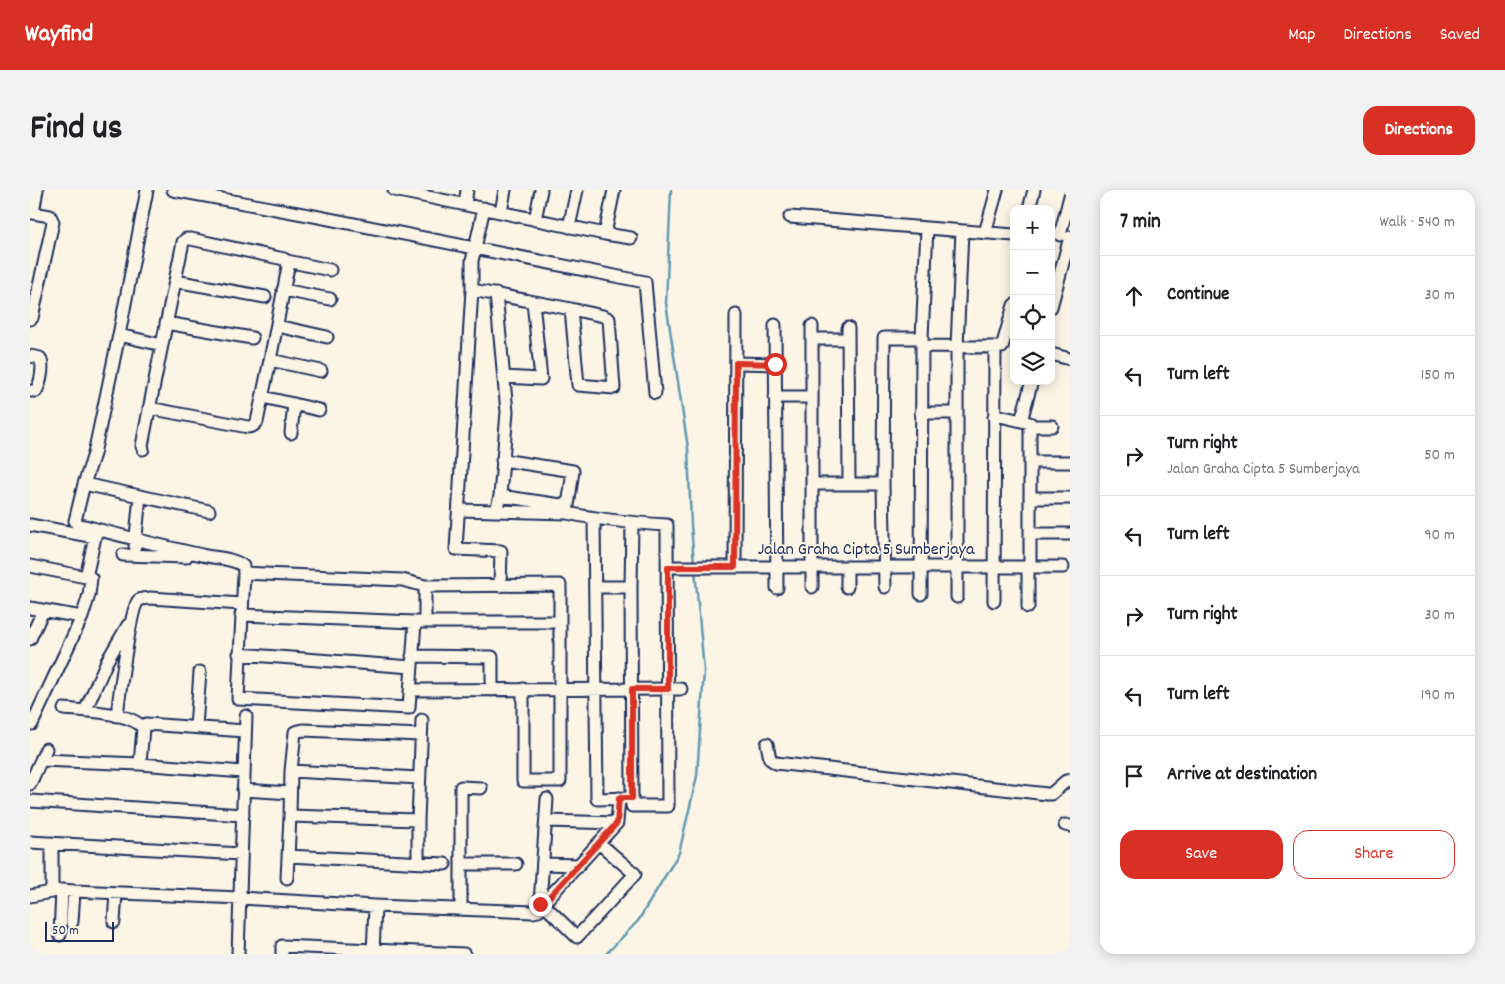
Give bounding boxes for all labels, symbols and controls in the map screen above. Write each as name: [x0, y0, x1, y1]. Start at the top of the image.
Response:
text: Wayfind: [25, 18, 93, 52]
text: Map: [1288, 23, 1315, 48]
text: Directions: [1343, 23, 1412, 48]
text: Saved: [1440, 23, 1480, 48]
text: Find us: [30, 105, 122, 155]
button: Directions: [1363, 106, 1475, 155]
map controls: [1010, 205, 1055, 385]
button: +: [1010, 205, 1055, 250]
text: 7 min: [1120, 208, 1161, 238]
text: Walk · 540 m: [1380, 211, 1455, 234]
button: −: [1010, 250, 1055, 295]
icon: ahead: [1120, 282, 1148, 310]
text: Continue: [1167, 282, 1229, 309]
text: 30 m: [1425, 284, 1455, 307]
button: locate: [1010, 295, 1055, 340]
button: layers: [1010, 340, 1055, 385]
route start: [764, 353, 787, 376]
icon: left: [1120, 362, 1148, 390]
text: Turn left: [1167, 362, 1230, 389]
text: 150 m: [1421, 364, 1455, 387]
text: Turn right: [1167, 431, 1238, 458]
icon: right: [1120, 442, 1148, 470]
text: 50 m: [1424, 444, 1455, 467]
text: Jalan Graha Cipta 5 Sumberjaya: [1167, 458, 1360, 481]
icon: left: [1120, 522, 1148, 550]
text: Turn left: [1167, 522, 1230, 549]
text: 90 m: [1424, 524, 1455, 547]
street label: Jalan Graha Cipta 5 Sumberjaya: [758, 538, 975, 563]
icon: right: [1120, 602, 1148, 630]
text: Turn right: [1167, 602, 1238, 629]
text: 30 m: [1425, 604, 1455, 627]
icon: left: [1120, 682, 1148, 710]
text: Turn left: [1167, 682, 1230, 709]
text: 190 m: [1421, 684, 1455, 707]
icon: arrive: [1120, 762, 1148, 790]
text: Arrive at destination: [1167, 762, 1317, 789]
button: Save: [1120, 830, 1283, 879]
button: Share: [1293, 830, 1455, 879]
route end: [529, 893, 552, 916]
scale bar: [45, 919, 114, 942]
text: 50 m: [52, 921, 79, 941]

